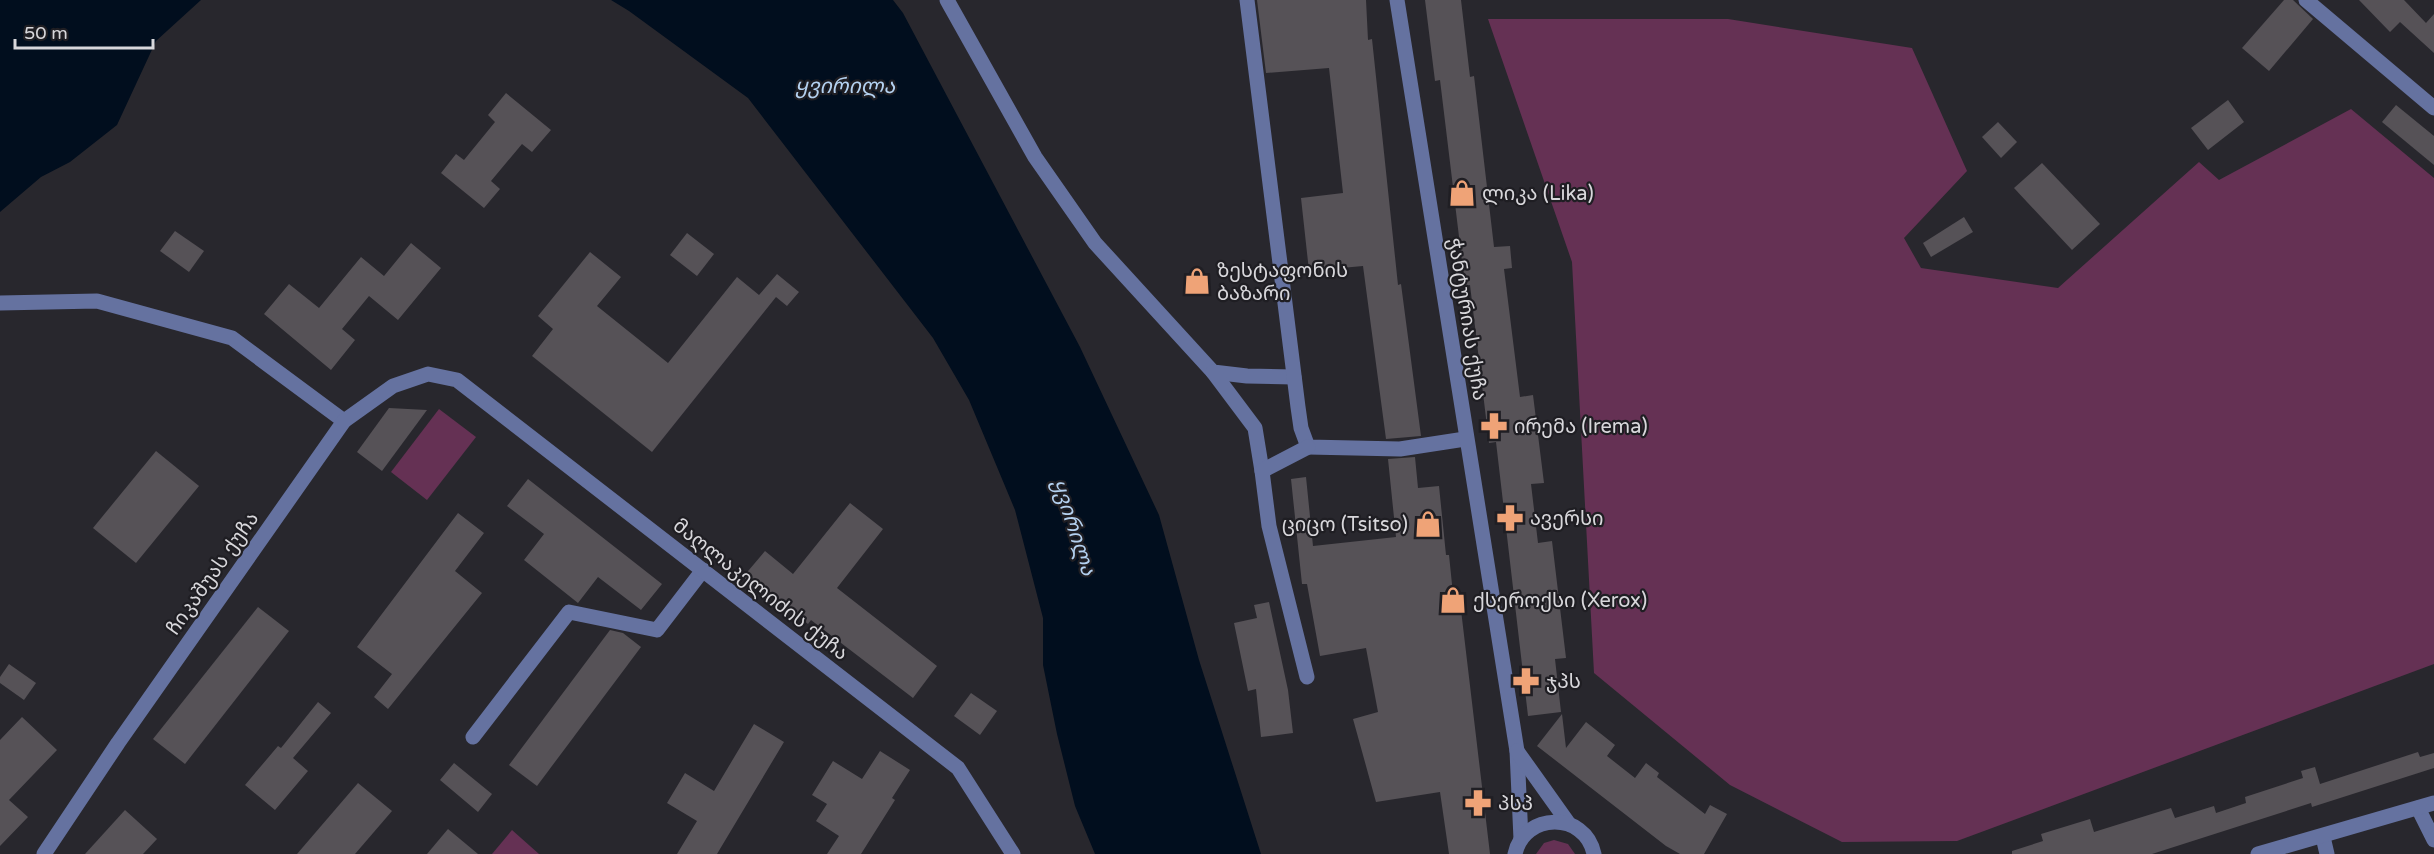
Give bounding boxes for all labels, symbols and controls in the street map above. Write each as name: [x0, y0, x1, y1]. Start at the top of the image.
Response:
scale bar: [15, 12, 153, 50]
text: 50 m: [24, 22, 68, 44]
water label: ყვირილა: [795, 74, 895, 99]
shop icon: ლიკა (Lika): [1447, 178, 1477, 208]
place label: ლიკა (Lika): [1482, 182, 1594, 206]
street label: ჭანტურიას ქუჩა: [1442, 236, 1492, 402]
place label: ზესტაფონის ბაზარი: [1217, 259, 1348, 306]
shop icon: ზესტაფონის ბაზარი: [1182, 266, 1212, 296]
pharmacy icon: ირემა (Irema): [1479, 411, 1509, 441]
place label: ირემა (Irema): [1514, 415, 1648, 439]
water label: ყვირილა: [1046, 476, 1101, 579]
pharmacy icon: ავერსი: [1495, 503, 1525, 533]
street label: ჩიკაშუას ქუჩა: [161, 507, 264, 640]
place label: ავერსი: [1530, 507, 1604, 531]
shop icon: ციცო (Tsitso): [1413, 509, 1443, 539]
place label: ციცო (Tsitso): [1282, 513, 1408, 537]
street label: მაღლაკელიძის ქუჩა: [668, 514, 853, 666]
shop icon: ქსეროქსი (Xerox): [1438, 585, 1468, 615]
place label: ქსეროქსი (Xerox): [1473, 589, 1647, 613]
pharmacy icon: ჯპს: [1511, 666, 1541, 696]
place label: ჯპს: [1546, 670, 1581, 694]
pharmacy icon: პსპ: [1463, 788, 1493, 818]
place label: პსპ: [1498, 792, 1533, 816]

